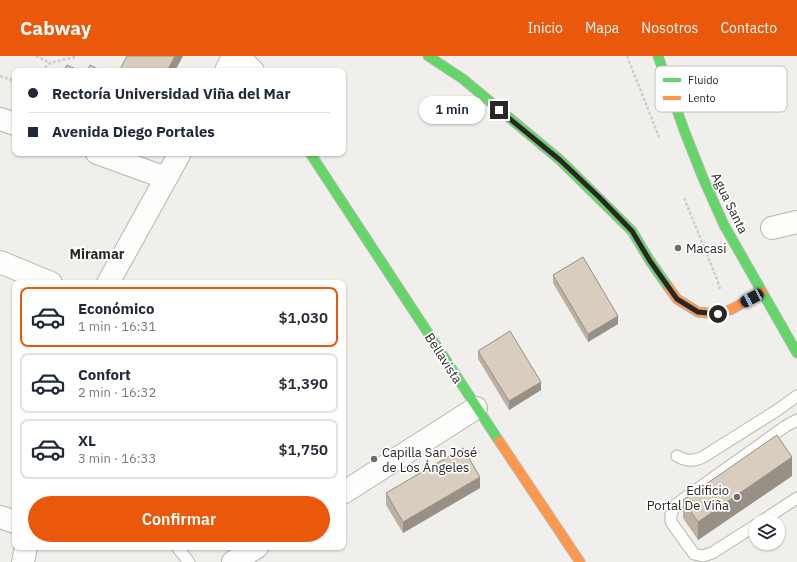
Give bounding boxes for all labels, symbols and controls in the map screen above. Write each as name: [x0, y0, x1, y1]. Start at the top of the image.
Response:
text: Cabway: [20, 16, 91, 40]
text: Inicio: [527, 19, 563, 37]
text: Mapa: [585, 19, 619, 37]
text: Nosotros: [641, 19, 698, 37]
text: Contacto: [720, 19, 777, 37]
legend: [655, 66, 787, 112]
text: Fluido: [688, 73, 719, 87]
text: Rectoría Universidad Viña del Mar: [52, 84, 290, 103]
text: Lento: [688, 91, 716, 105]
callout: 1 min: [419, 96, 485, 124]
text: 1 min: [435, 101, 469, 118]
route end: [490, 101, 508, 119]
text: Avenida Diego Portales: [52, 122, 215, 141]
street label: Agua Santa: [707, 170, 752, 237]
place label: Macasi: [686, 240, 727, 257]
marker: Macasi: [673, 243, 683, 253]
district label: Miramar: [69, 245, 125, 263]
car: [739, 287, 765, 309]
icon: car: [30, 299, 66, 335]
text: Económico: [78, 299, 154, 318]
route start: [709, 305, 727, 323]
text: $1,030: [279, 308, 328, 327]
text: 1 min · 16:31: [78, 318, 156, 335]
street label: Bellavista: [421, 330, 466, 387]
icon: car: [30, 365, 66, 401]
text: Confort: [78, 365, 131, 384]
text: $1,390: [279, 374, 328, 393]
text: 2 min · 16:32: [78, 384, 156, 401]
icon: car: [30, 431, 66, 467]
text: XL: [78, 431, 96, 450]
text: $1,750: [279, 440, 328, 459]
place label: Capilla San José de Los Ángeles: [382, 444, 477, 476]
text: 3 min · 16:33: [78, 450, 156, 467]
marker: Capilla San José de Los Ángeles: [369, 454, 379, 464]
place label: Edificio Portal De Viña: [647, 482, 729, 514]
marker: Edificio Portal De Viña: [732, 492, 742, 502]
button: Confirmar: [28, 496, 330, 542]
map controls: [749, 514, 785, 550]
button: layers: [749, 514, 785, 550]

